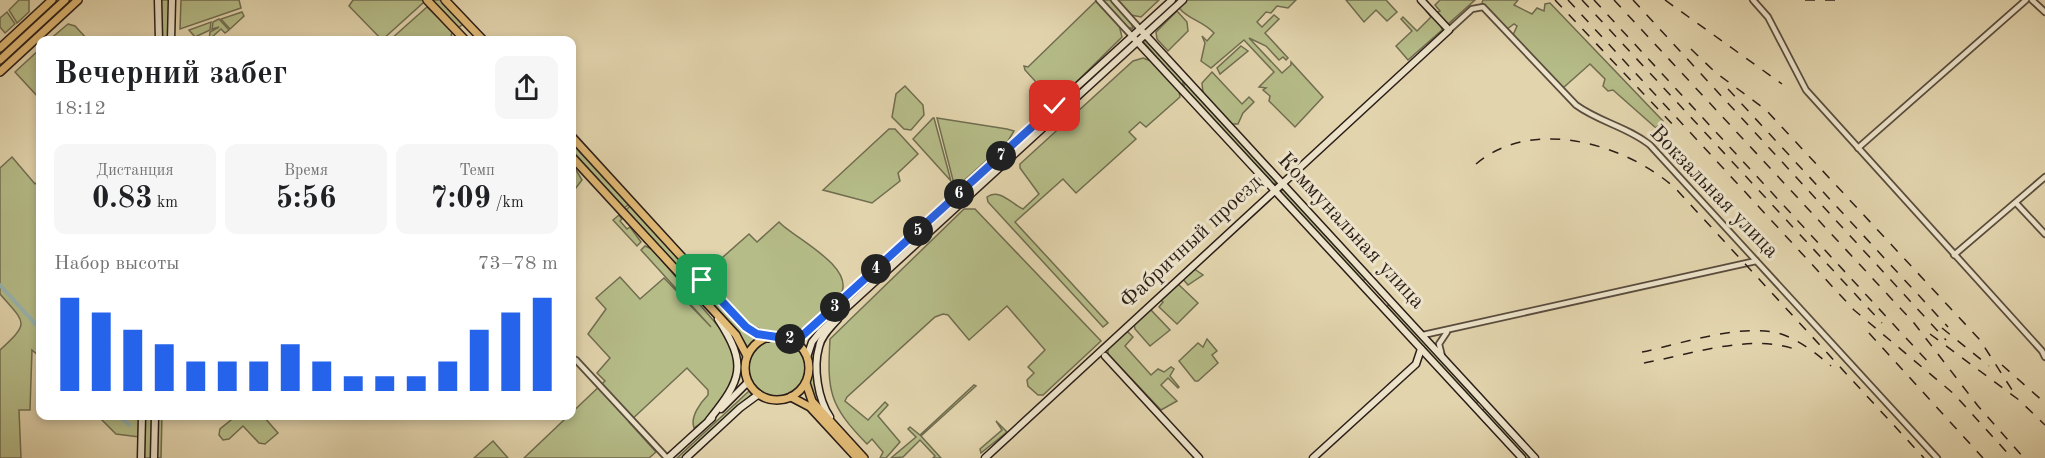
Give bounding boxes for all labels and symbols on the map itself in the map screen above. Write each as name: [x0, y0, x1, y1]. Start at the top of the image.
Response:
pin: [1029, 80, 1080, 131]
street label: Вокзальная улица: [1645, 122, 1783, 263]
pin: 7: [986, 141, 1016, 171]
street label: Коммунальная улица: [1273, 149, 1429, 313]
street label: Фабричный проезд: [1116, 171, 1266, 313]
pin: 6: [944, 179, 974, 209]
pin: 5: [903, 216, 933, 246]
pin: [676, 254, 727, 305]
pin: 4: [861, 254, 891, 284]
pin: 3: [820, 292, 850, 322]
pin: 2: [775, 324, 805, 354]

